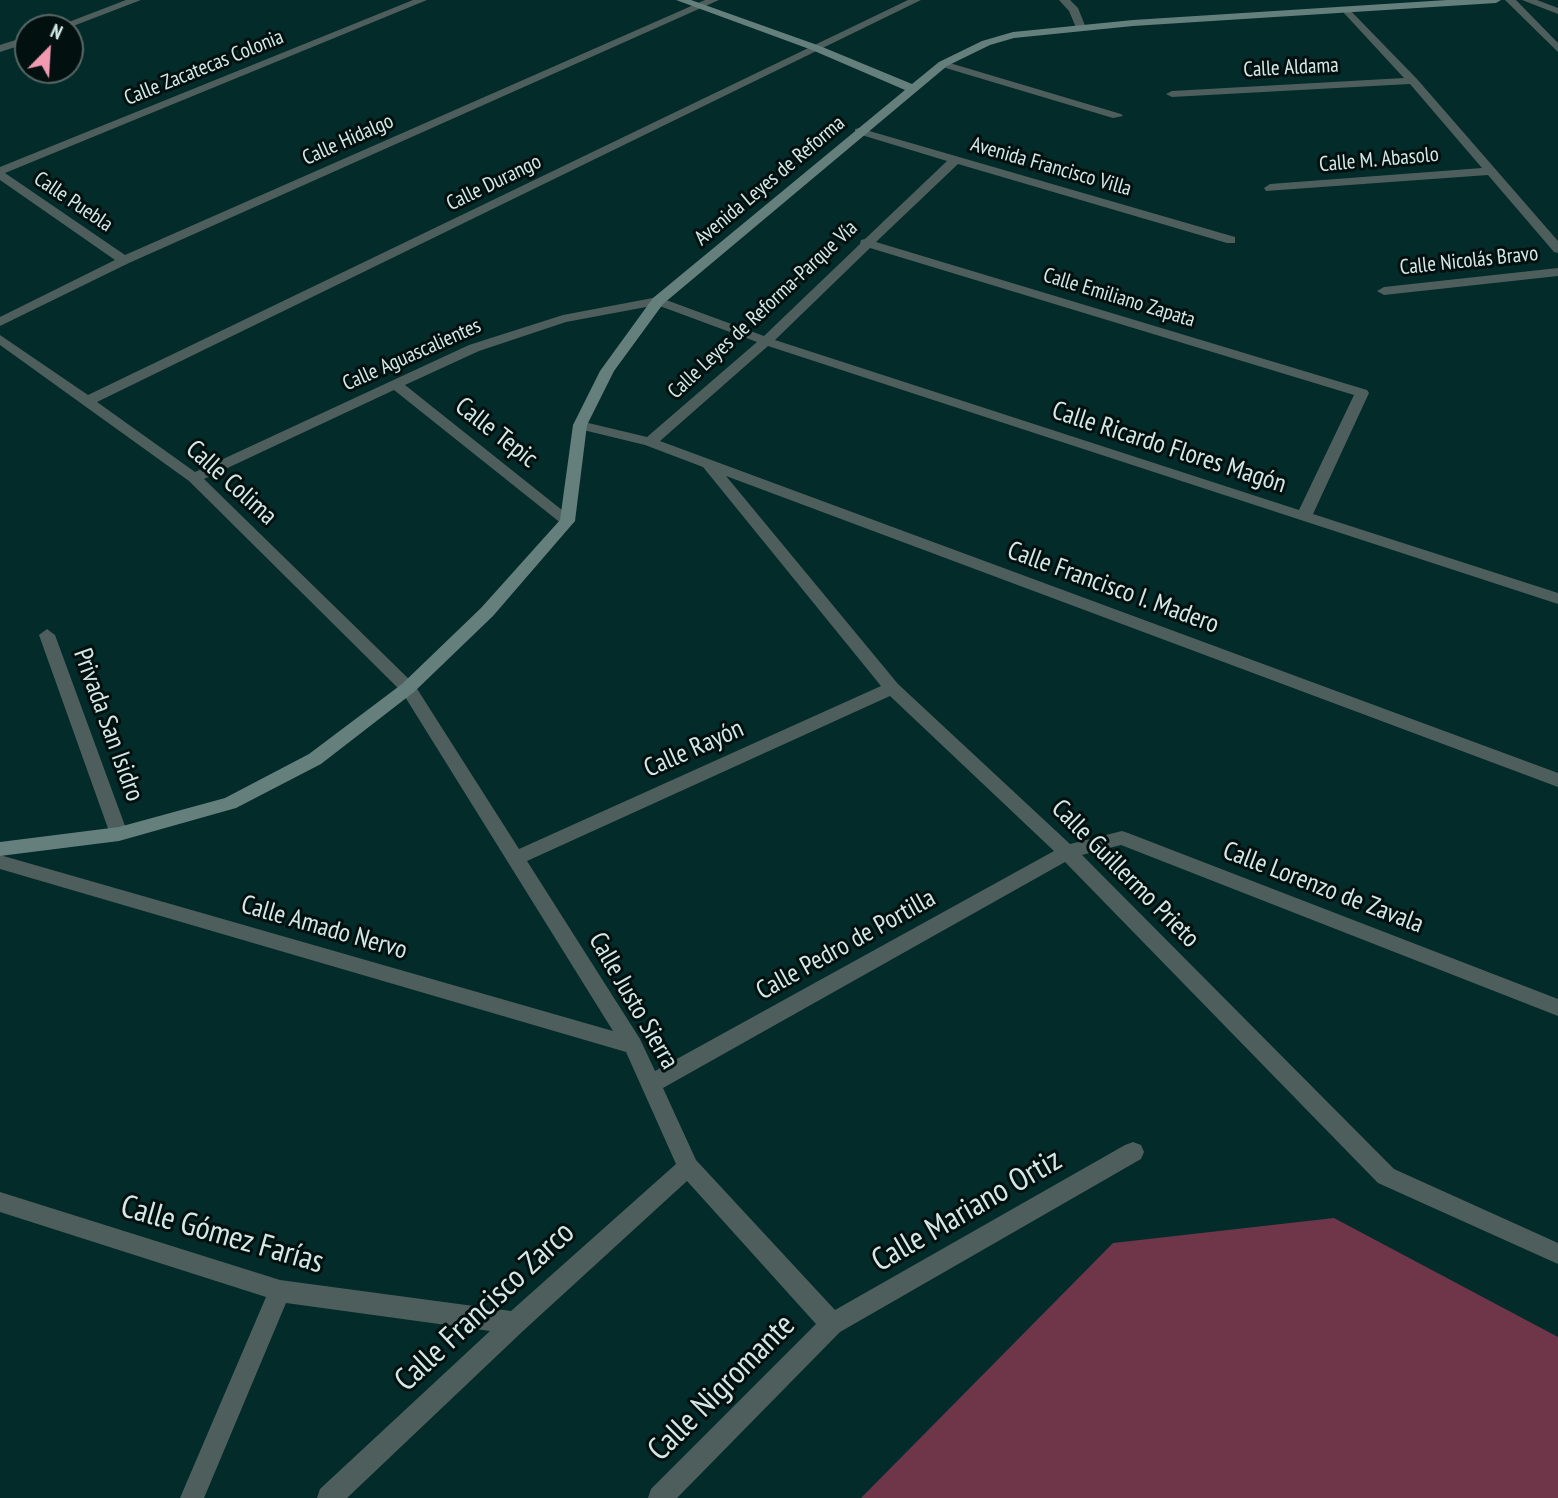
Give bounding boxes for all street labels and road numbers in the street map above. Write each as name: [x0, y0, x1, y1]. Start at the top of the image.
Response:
street label: Calle Zacatecas Colonia: [121, 25, 287, 111]
street label: Calle Aldama: [1243, 53, 1339, 83]
street label: Calle Hidalgo: [299, 109, 397, 171]
street label: Avenida Leyes de Reforma: [690, 111, 850, 251]
street label: Avenida Francisco Villa: [968, 132, 1134, 202]
street label: Calle M. Abasolo: [1318, 142, 1440, 178]
street label: Calle Durango: [442, 149, 546, 217]
street label: Calle Puebla: [29, 166, 117, 238]
street label: Calle Leyes de Reforma-Parque Vía: [663, 216, 863, 404]
street label: Calle Nicolás Bravo: [1399, 241, 1539, 281]
street label: Calle Emiliano Zapata: [1040, 263, 1198, 333]
street label: Calle Aguascalientes: [339, 313, 485, 397]
street label: Calle Tepic: [448, 391, 544, 475]
street label: Calle Ricardo Flores Magón: [1048, 395, 1290, 501]
street label: Calle Colima: [179, 434, 283, 532]
street label: Calle Francisco I. Madero: [1003, 535, 1223, 641]
street label: Privada San Isidro: [66, 644, 150, 806]
street label: Calle Rayón: [639, 713, 749, 785]
street label: Calle Guillermo Prieto: [1045, 794, 1205, 954]
street label: Calle Lorenzo de Zavala: [1218, 835, 1428, 941]
street label: Calle Pedro de Portilla: [751, 883, 941, 1007]
street label: Calle Amado Nervo: [237, 889, 411, 967]
street label: Calle Justo Sierra: [581, 927, 685, 1075]
street label: Calle Mariano Ortiz: [865, 1141, 1069, 1281]
street label: Calle Gómez Farías: [116, 1188, 328, 1282]
street label: Calle Francisco Zarco: [387, 1214, 583, 1400]
street label: Calle Nigromante: [641, 1307, 803, 1469]

